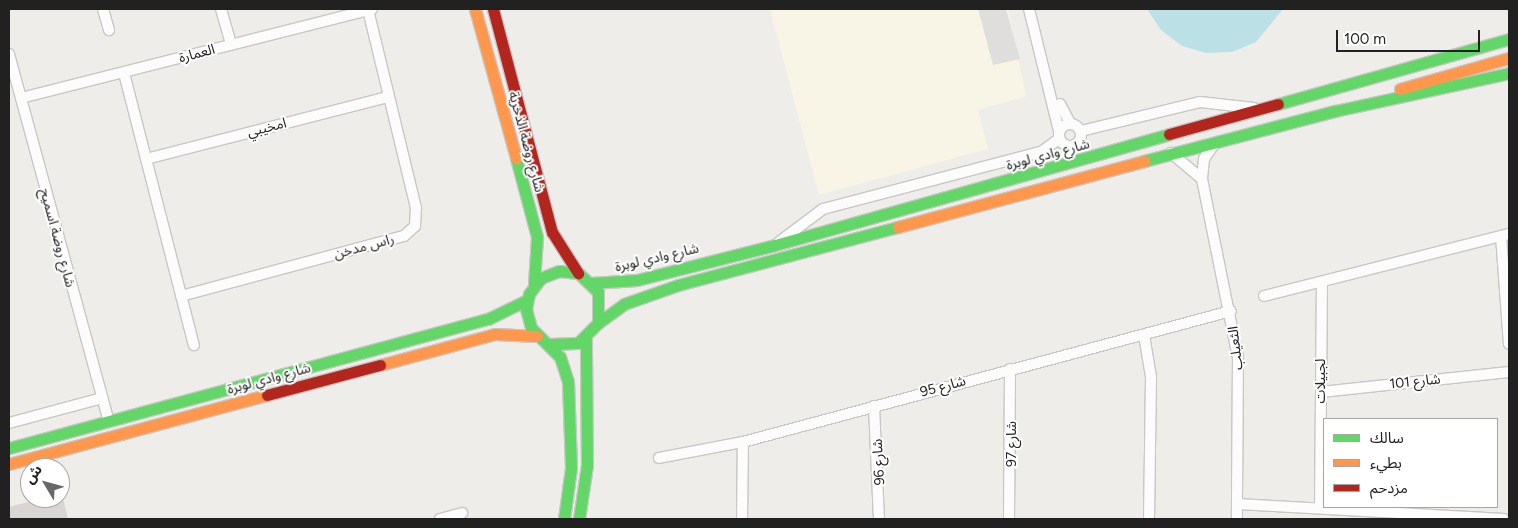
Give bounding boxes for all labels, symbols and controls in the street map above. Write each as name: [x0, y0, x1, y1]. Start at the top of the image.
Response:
scale bar: [1338, 20, 1482, 52]
text: 100 m: [1344, 30, 1386, 48]
street label: العمارة: [177, 41, 217, 67]
street label: شارع روضة الذخرية: [504, 90, 548, 194]
street label: امخيبي: [246, 115, 288, 141]
street label: شارع وادي لوبرة: [1004, 136, 1092, 174]
street label: شارع روضة اسميح: [36, 187, 78, 289]
street label: راس مدخن: [332, 231, 396, 263]
street label: شارع وادي لوبرة: [613, 240, 701, 276]
street label: الثعيلب: [1225, 325, 1247, 371]
street label: لجبيلات: [1313, 359, 1329, 403]
street label: شارع وادي لوبرة: [225, 360, 313, 398]
street label: شارع 101: [1389, 371, 1441, 393]
street label: شارع 95: [918, 373, 968, 401]
legend: [1323, 418, 1498, 508]
street label: شارع 97: [1004, 421, 1020, 467]
text: سالك: [1370, 429, 1404, 447]
street label: شارع 96: [869, 438, 889, 486]
text: بطيء: [1370, 454, 1402, 472]
north arrow: [20, 458, 70, 508]
text: ش: [21, 461, 46, 487]
text: مزدحم: [1370, 479, 1408, 497]

